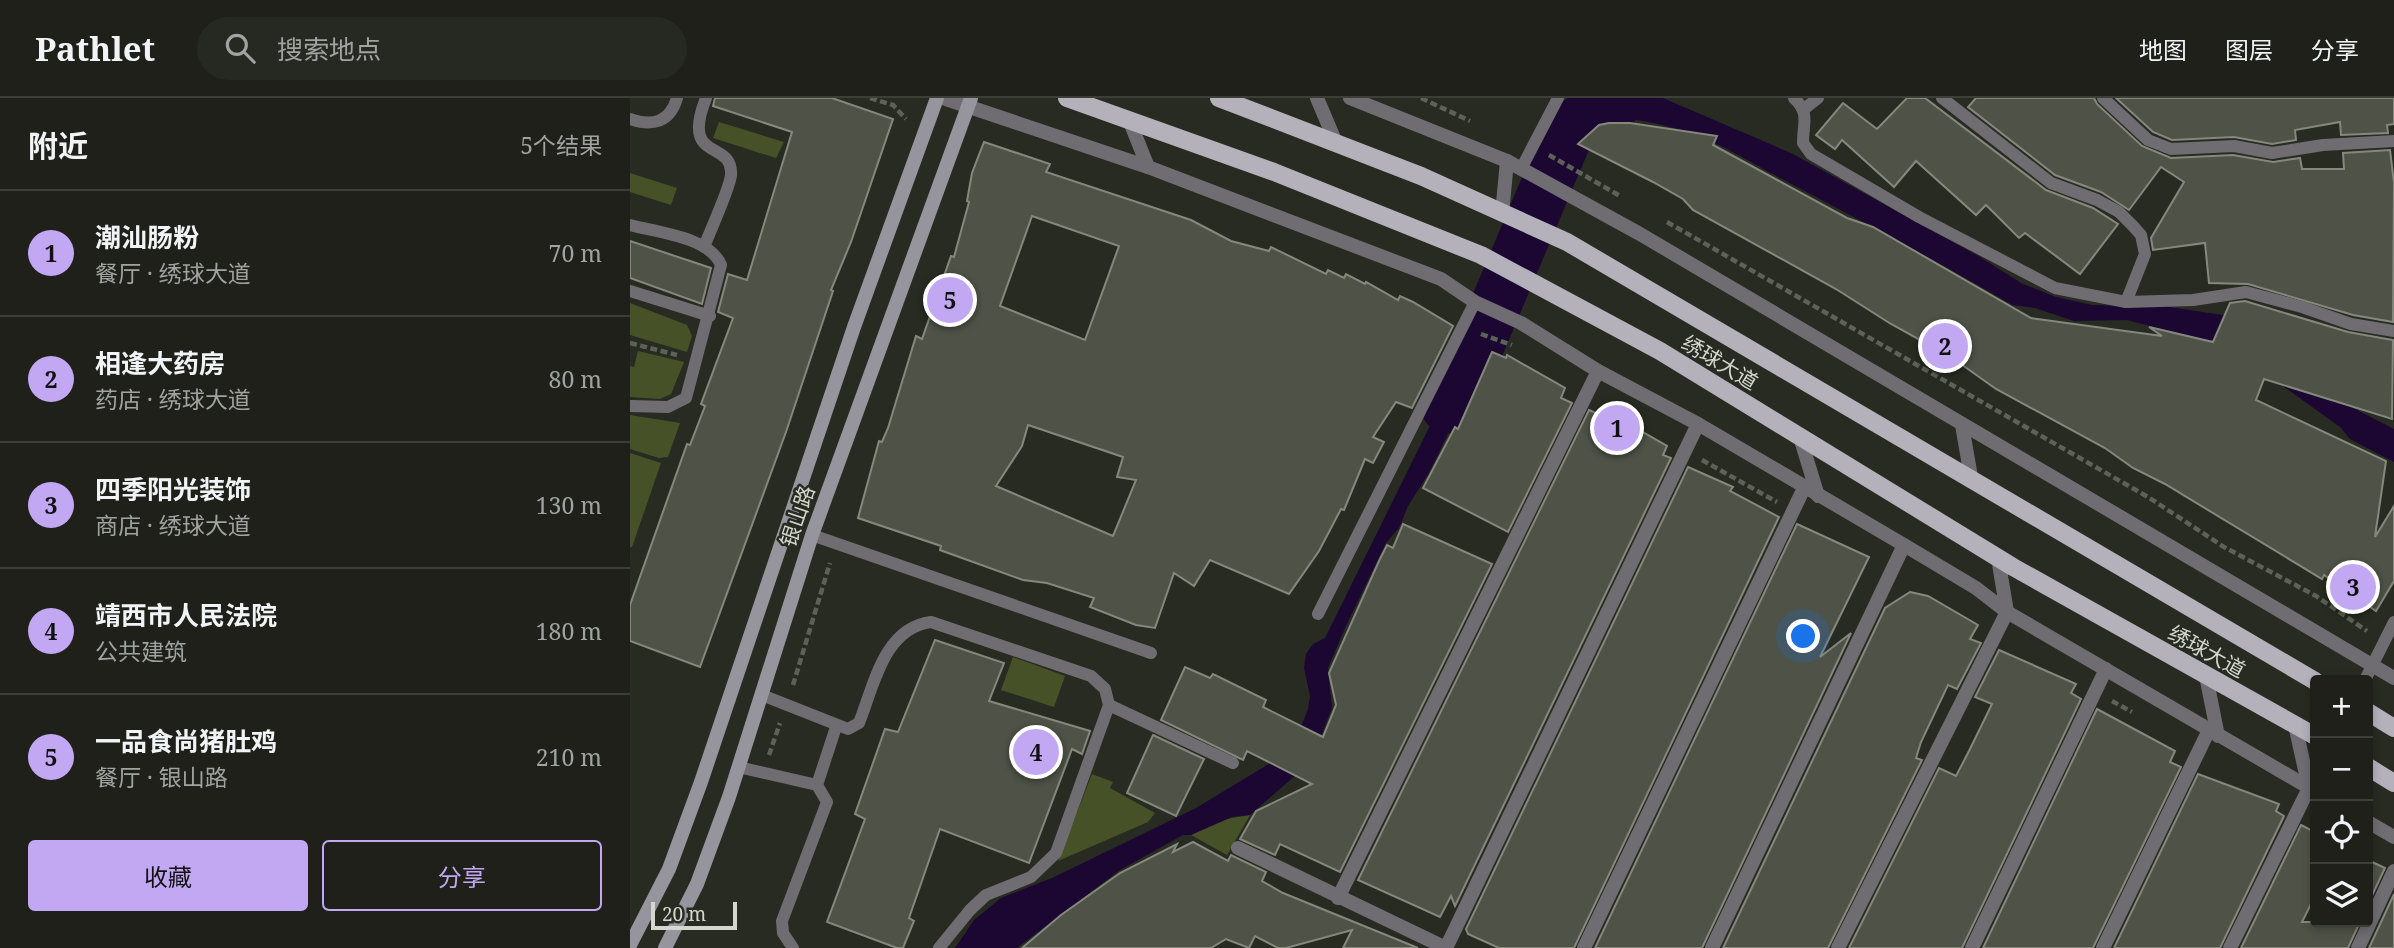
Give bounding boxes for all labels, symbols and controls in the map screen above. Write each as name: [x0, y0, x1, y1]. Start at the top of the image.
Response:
search box: [197, 17, 687, 80]
text: Pathlet: [35, 26, 155, 71]
icon: search: [221, 29, 259, 67]
text: 搜索地点: [277, 31, 381, 67]
text: 地图: [2139, 33, 2187, 66]
text: 图层: [2225, 33, 2273, 66]
text: 分享: [2311, 33, 2359, 66]
text: 附近: [28, 125, 88, 166]
text: 5个结果: [520, 129, 602, 161]
text: 潮汕肠粉: [95, 219, 199, 255]
text: 1: [45, 237, 58, 269]
text: 70 m: [549, 237, 602, 269]
text: 餐厅 · 绣球大道: [95, 257, 251, 289]
pin: 5: [927, 274, 973, 326]
pin: 2: [1922, 320, 1968, 372]
street label: 绣球大道: [1677, 328, 1763, 396]
text: 相逢大药房: [95, 345, 225, 381]
text: 2: [45, 363, 58, 395]
text: 80 m: [549, 363, 602, 395]
text: 药店 · 绣球大道: [95, 383, 251, 415]
pin: 1: [1594, 402, 1640, 454]
text: 四季阳光装饰: [95, 471, 251, 507]
street label: 银山路: [774, 482, 820, 550]
text: 3: [45, 489, 58, 521]
text: 130 m: [536, 489, 602, 521]
text: 商店 · 绣球大道: [95, 509, 251, 541]
pin: 3: [2330, 561, 2376, 613]
text: 靖西市人民法院: [95, 597, 277, 633]
text: 4: [45, 615, 58, 647]
text: 180 m: [536, 615, 602, 647]
street label: 绣球大道: [2163, 618, 2251, 684]
your location: [1786, 619, 1820, 653]
text: 公共建筑: [95, 635, 187, 667]
map controls: [2310, 675, 2373, 927]
button: +: [2310, 675, 2373, 738]
text: 一品食尚猪肚鸡: [95, 723, 277, 759]
pin: 4: [1013, 726, 1059, 778]
button: −: [2310, 738, 2373, 801]
text: 5: [45, 741, 58, 773]
text: 210 m: [536, 741, 602, 773]
text: 餐厅 · 银山路: [95, 761, 228, 793]
button: locate: [2310, 801, 2373, 864]
button: 收藏: [28, 840, 308, 911]
button: 分享: [322, 840, 602, 911]
button: layers: [2310, 864, 2373, 927]
scale bar: [651, 899, 737, 931]
text: 20 m: [662, 901, 706, 927]

